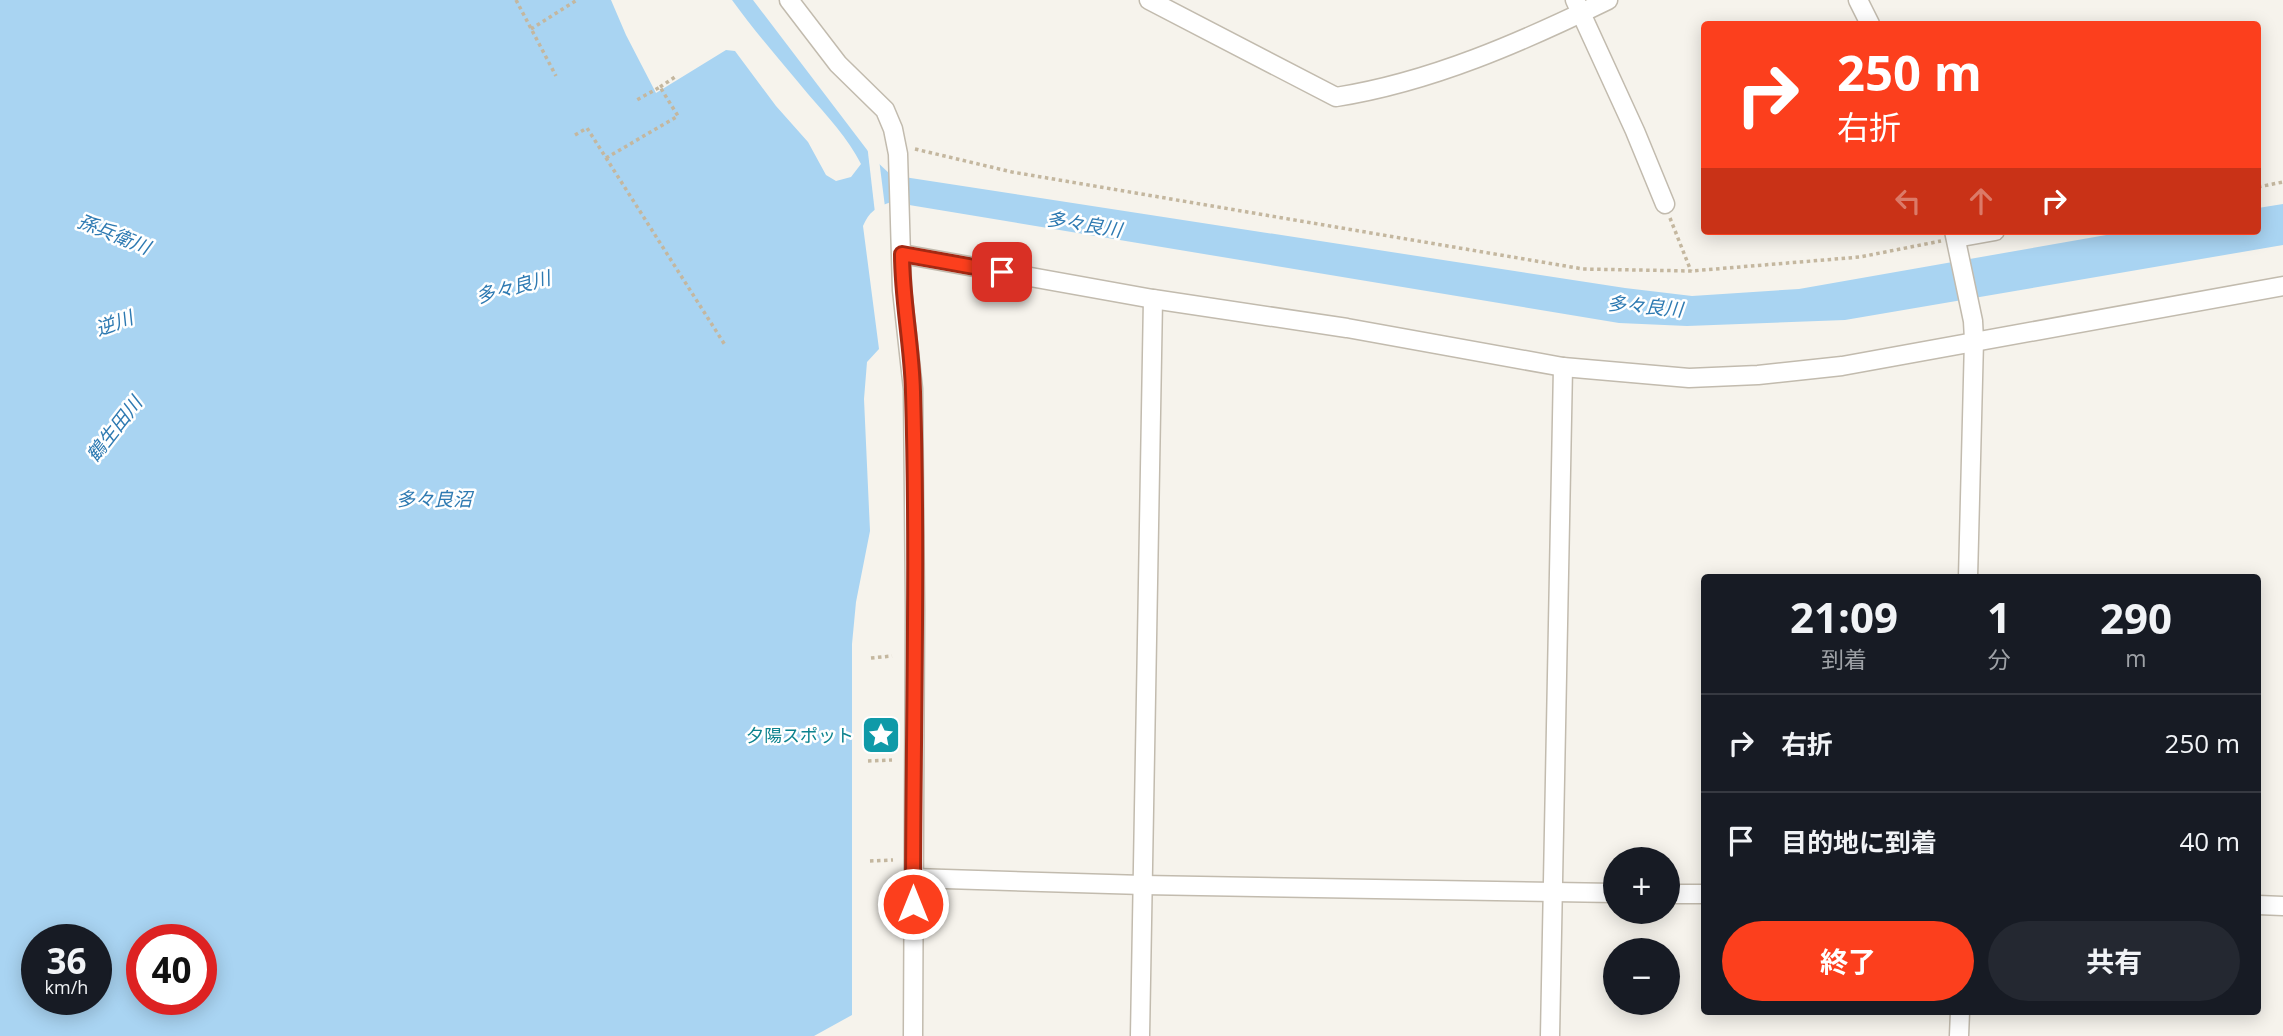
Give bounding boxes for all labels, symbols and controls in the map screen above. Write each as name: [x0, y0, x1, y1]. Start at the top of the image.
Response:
text: 250 m: [1837, 39, 1982, 105]
icon: right: [1722, 49, 1813, 140]
text: 右折: [1837, 105, 1901, 148]
icon: left: [1889, 182, 1927, 220]
icon: ahead: [1962, 182, 2000, 220]
icon: right: [2035, 182, 2073, 220]
water label: 多々良川: [1044, 205, 1126, 243]
water label: 孫兵衛川: [74, 208, 156, 261]
pin: [972, 242, 1032, 302]
icon: arrive: [983, 253, 1021, 291]
water label: 多々良川: [473, 264, 555, 309]
water label: 多々良川: [1606, 290, 1686, 322]
water label: 逆川: [92, 304, 138, 342]
water label: 鶴生田川: [80, 389, 149, 467]
water label: 多々良沼: [396, 486, 475, 512]
text: 21:09: [1790, 588, 1898, 645]
text: 1: [1987, 588, 2011, 645]
text: 290: [2100, 589, 2172, 646]
text: m: [2125, 642, 2147, 674]
text: 到着: [1821, 643, 1867, 675]
text: 分: [1987, 643, 2010, 675]
place icon: 夕陽スポット: [860, 714, 902, 756]
place label: 夕陽スポット: [746, 723, 854, 747]
icon: right: [1722, 724, 1760, 762]
text: 250 m: [2165, 725, 2240, 761]
text: 右折: [1781, 726, 1833, 762]
icon: arrive: [1722, 822, 1760, 860]
text: 40 m: [2179, 823, 2240, 859]
text: 目的地に到着: [1781, 824, 1937, 860]
map controls: [1603, 847, 1680, 1015]
button: +: [1603, 847, 1680, 924]
position arrow: [876, 867, 950, 941]
button: 終了: [1722, 921, 1974, 1001]
button: 共有: [1988, 921, 2240, 1001]
speed limit sign: 40: [126, 924, 217, 1015]
text: 36: [46, 937, 87, 984]
button: −: [1603, 938, 1680, 1015]
text: km/h: [45, 975, 88, 999]

